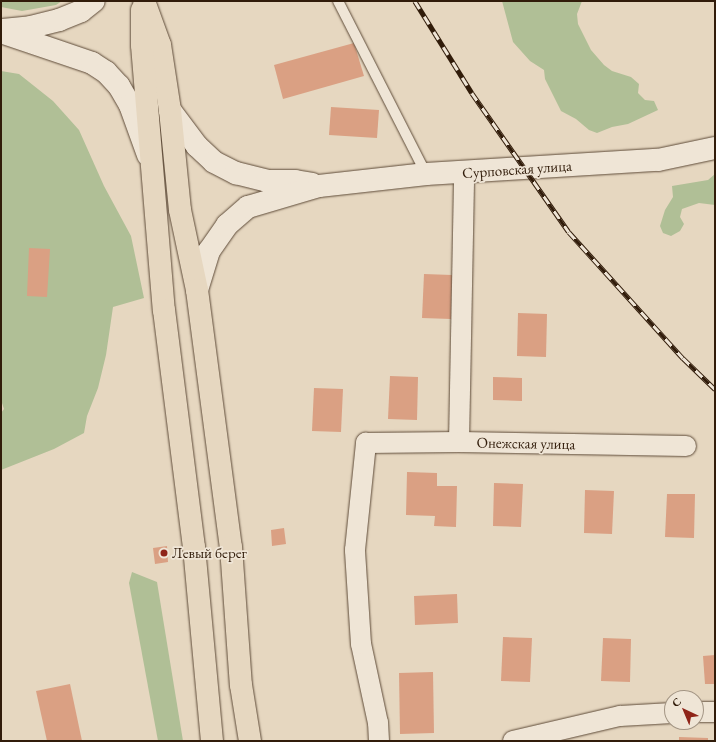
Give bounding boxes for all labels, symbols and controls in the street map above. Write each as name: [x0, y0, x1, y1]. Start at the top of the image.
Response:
street label: Сурповская улица: [462, 156, 572, 182]
street label: Онежская улица: [477, 433, 575, 453]
place label: Левый берег: [172, 544, 247, 562]
marker: Левый берег: [159, 548, 169, 558]
north arrow: [664, 690, 704, 730]
text: С: [669, 694, 684, 710]

